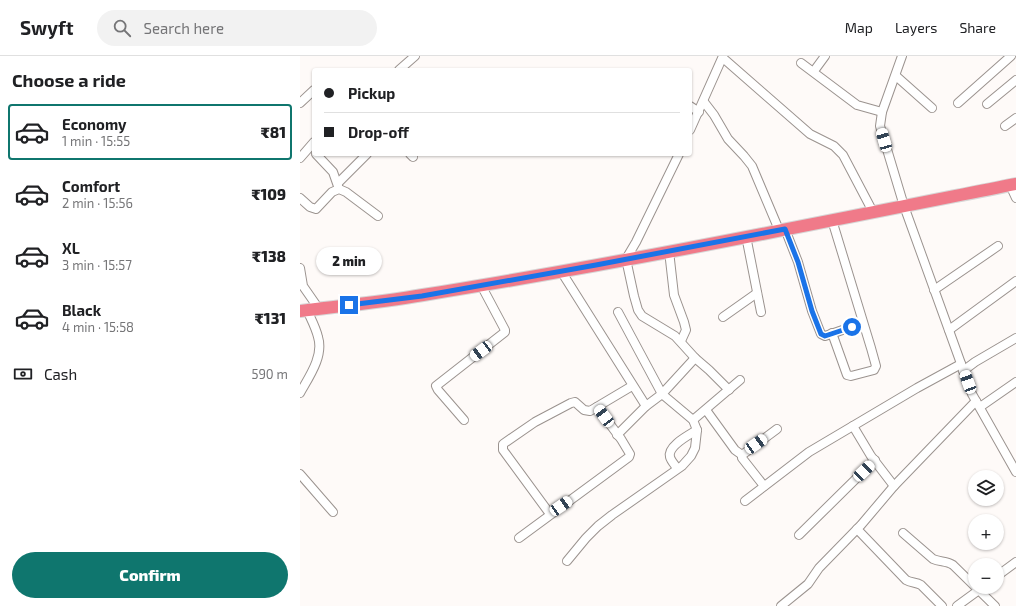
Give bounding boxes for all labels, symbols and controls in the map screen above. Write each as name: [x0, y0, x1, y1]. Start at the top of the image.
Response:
search box: [97, 10, 377, 46]
text: Swyft: [20, 16, 73, 39]
icon: search: [111, 17, 133, 39]
text: Search here: [143, 19, 224, 37]
text: Map: [845, 19, 873, 36]
text: Layers: [895, 19, 937, 36]
text: Share: [959, 19, 996, 36]
text: Choose a ride: [12, 69, 126, 91]
text: Pickup: [348, 84, 395, 102]
icon: car: [14, 114, 50, 150]
text: Economy: [62, 115, 127, 133]
text: ₹81: [261, 123, 286, 141]
text: Drop-off: [348, 123, 409, 141]
car: [875, 127, 893, 153]
text: 1 min · 15:55: [62, 133, 130, 149]
icon: car: [14, 176, 50, 212]
text: Comfort: [62, 177, 120, 195]
text: ₹109: [251, 185, 286, 203]
text: 2 min · 15:56: [62, 195, 133, 211]
icon: car: [14, 238, 50, 274]
text: XL: [62, 239, 80, 257]
text: ₹138: [252, 247, 286, 265]
callout: 2 min: [316, 247, 382, 275]
text: 2 min: [332, 253, 366, 269]
text: 3 min · 15:57: [62, 257, 132, 273]
route end: [340, 296, 358, 314]
icon: car: [14, 300, 50, 336]
text: Black: [62, 301, 101, 319]
text: ₹131: [255, 309, 286, 327]
route start: [843, 318, 861, 336]
text: 4 min · 15:58: [62, 319, 134, 335]
car: [468, 339, 494, 363]
icon: cash: [12, 363, 34, 385]
text: Cash: [44, 365, 77, 383]
text: 590 m: [251, 366, 288, 382]
car: [958, 369, 978, 395]
car: [592, 403, 616, 429]
car: [743, 432, 769, 456]
car: [851, 458, 877, 484]
map controls: [968, 470, 1004, 594]
button: layers: [968, 470, 1004, 506]
car: [548, 494, 574, 518]
button: +: [968, 514, 1004, 550]
button: Confirm: [12, 552, 288, 598]
button: −: [968, 558, 1004, 594]

